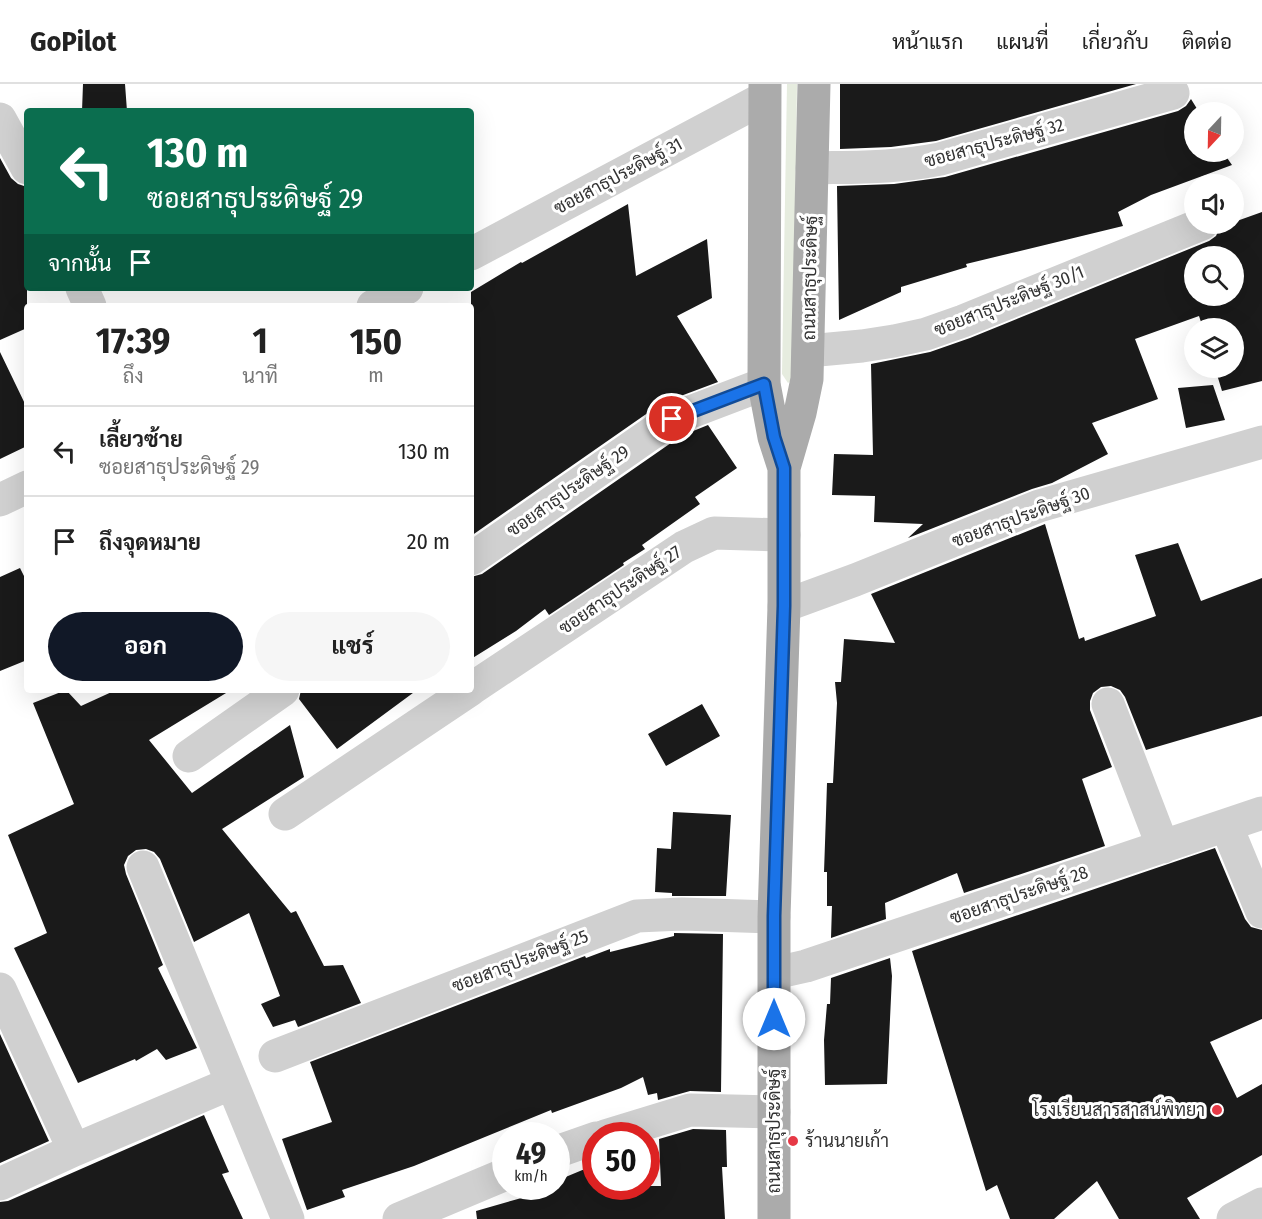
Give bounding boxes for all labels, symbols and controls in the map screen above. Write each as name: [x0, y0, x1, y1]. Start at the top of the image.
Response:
text: GoPilot: [30, 25, 116, 58]
text: หน้าแรก: [892, 29, 963, 55]
text: แผนที่: [996, 29, 1049, 55]
text: เกี่ยวกับ: [1082, 29, 1149, 55]
text: ติดต่อ: [1182, 29, 1232, 55]
north arrow: [1184, 102, 1244, 162]
map controls: [1184, 102, 1244, 378]
street label: ซอยสาธุประดิษฐ์ 32: [921, 112, 1067, 173]
text: 130 m: [147, 128, 248, 178]
street label: ซอยสาธุประดิษฐ์ 31: [549, 131, 687, 220]
icon: left: [48, 132, 126, 210]
button: sound: [1184, 174, 1244, 234]
text: ซอยสาธุประดิษฐ์ 29: [147, 183, 364, 215]
street label: ถนนสาธุประดิษฐ์: [796, 215, 823, 341]
icon: arrive: [124, 246, 157, 279]
button: search: [1184, 246, 1244, 306]
text: จากนั้น: [48, 250, 112, 277]
street label: ซอยสาธุประดิษฐ์ 30/1: [930, 259, 1087, 342]
button: layers: [1184, 318, 1244, 378]
text: 17:39: [96, 319, 170, 363]
text: 1: [252, 319, 268, 363]
text: 150: [350, 320, 402, 364]
text: m: [368, 363, 384, 387]
text: ถึง: [123, 364, 143, 388]
text: นาที: [242, 364, 278, 388]
pin: [646, 393, 697, 444]
icon: arrive: [655, 402, 688, 435]
text: เลี้ยวซ้าย: [99, 426, 183, 453]
icon: left: [48, 435, 81, 468]
text: 130 m: [398, 438, 450, 465]
street label: ซอยสาธุประดิษฐ์ 29: [501, 439, 634, 542]
text: ซอยสาธุประดิษฐ์ 29: [99, 455, 259, 479]
street label: ซอยสาธุประดิษฐ์ 30: [948, 480, 1093, 553]
icon: arrive: [48, 525, 81, 558]
text: 20 m: [407, 528, 450, 555]
text: ถึงจุดหมาย: [99, 529, 201, 556]
street label: ซอยสาธุประดิษฐ์ 27: [554, 539, 686, 640]
button: ออก: [48, 612, 243, 681]
button: แชร์: [255, 612, 450, 681]
street label: ซอยสาธุประดิษฐ์ 28: [946, 859, 1091, 930]
street label: ซอยสาธุประดิษฐ์ 25: [448, 923, 592, 998]
position arrow: [742, 987, 806, 1051]
street label: ถนนสาธุประดิษฐ์: [761, 1069, 786, 1193]
place label: โรงเรียนสารสาสน์พิทยา: [1031, 1097, 1205, 1121]
marker: โรงเรียนสารสาสน์พิทยา: [1210, 1103, 1224, 1117]
speed limit sign: 50: [582, 1122, 660, 1200]
place label: ร้านนายเก้า: [805, 1129, 889, 1152]
marker: ร้านนายเก้า: [786, 1134, 800, 1148]
text: 49: [516, 1136, 546, 1172]
text: km/h: [514, 1167, 548, 1185]

